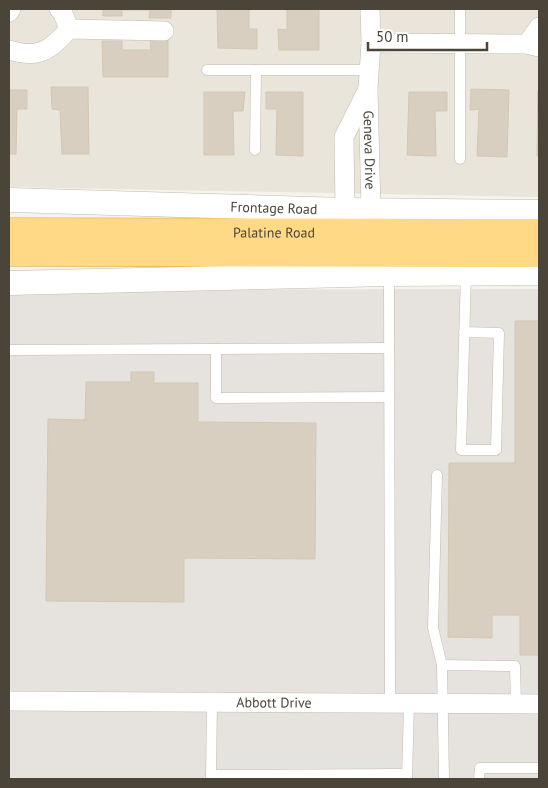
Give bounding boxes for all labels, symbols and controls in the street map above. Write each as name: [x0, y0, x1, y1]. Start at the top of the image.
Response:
scale bar: [368, 20, 487, 52]
text: 50 m: [376, 27, 409, 46]
street label: Geneva Drive: [360, 110, 379, 190]
street label: Frontage Road: [230, 198, 318, 218]
street label: Palatine Road: [233, 223, 315, 242]
street label: Abbott Drive: [236, 693, 312, 712]

